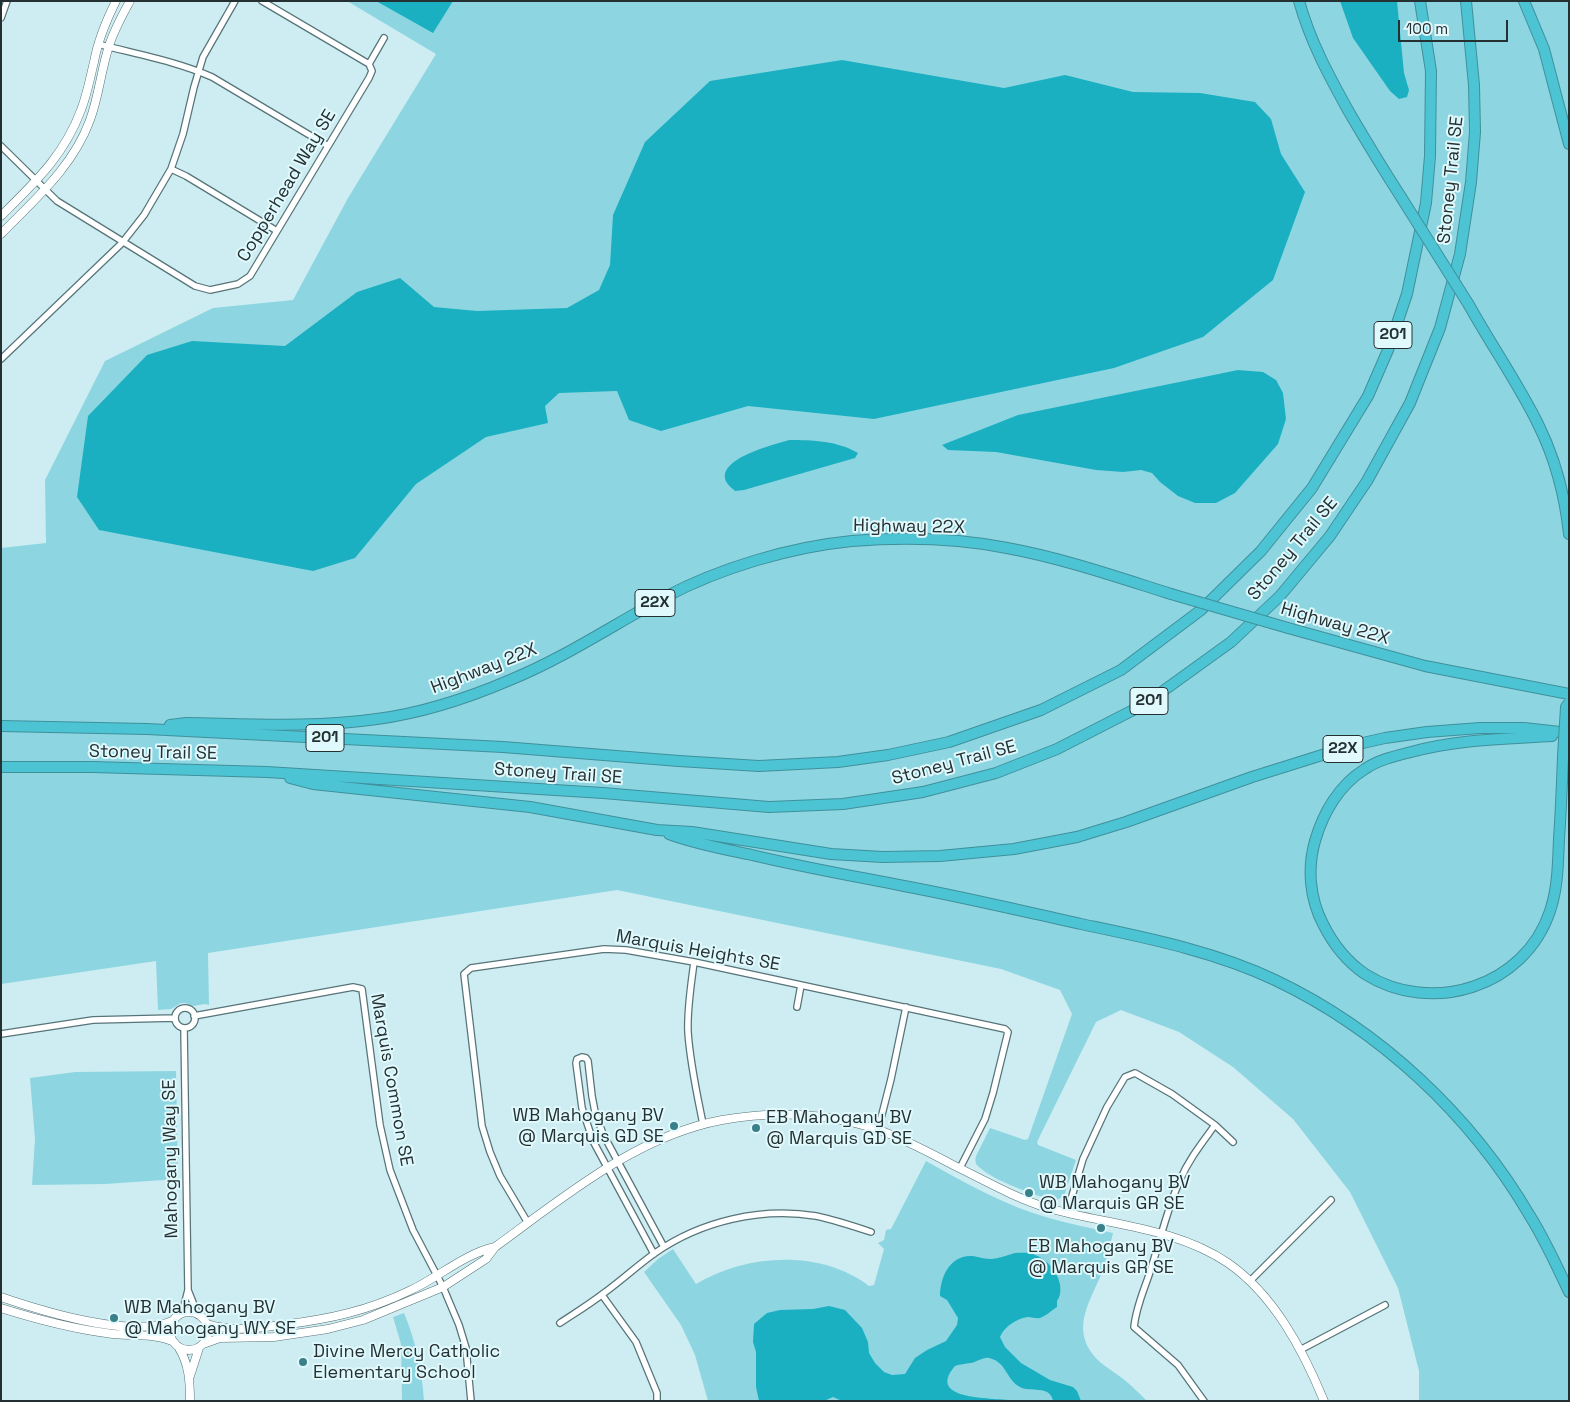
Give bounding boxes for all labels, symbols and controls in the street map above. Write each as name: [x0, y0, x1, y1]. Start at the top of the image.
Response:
scale bar: [1400, 10, 1510, 42]
text: 100 m: [1406, 19, 1448, 38]
street label: Copperhead Way SE: [233, 106, 341, 266]
street label: Stoney Trail SE: [1434, 115, 1468, 245]
road number: 201: [1374, 322, 1412, 348]
street label: Stoney Trail SE: [1244, 493, 1342, 605]
street label: Highway 22X: [853, 515, 965, 539]
road number: 22X: [635, 590, 675, 616]
street label: Highway 22X: [1278, 598, 1392, 650]
street label: Highway 22X: [428, 639, 540, 699]
road number: 201: [1130, 688, 1168, 714]
road number: 201: [306, 724, 344, 751]
street label: Stoney Trail SE: [889, 736, 1019, 790]
road number: 22X: [1323, 736, 1363, 762]
street label: Stoney Trail SE: [89, 741, 217, 765]
street label: Stoney Trail SE: [493, 759, 623, 789]
street label: Marquis Heights SE: [614, 926, 782, 976]
street label: Marquis Common SE: [365, 992, 417, 1168]
street label: Mahogany Way SE: [159, 1079, 183, 1239]
place label: WB Mahogany BV @ Marquis GD SE: [512, 1105, 664, 1148]
place label: EB Mahogany BV @ Marquis GD SE: [766, 1107, 912, 1150]
marker: WB Mahogany BV @ Marquis GD SE: [668, 1120, 680, 1132]
marker: EB Mahogany BV @ Marquis GD SE: [750, 1122, 762, 1134]
place label: WB Mahogany BV @ Marquis GR SE: [1039, 1172, 1191, 1214]
marker: WB Mahogany BV @ Marquis GR SE: [1023, 1187, 1035, 1199]
marker: EB Mahogany BV @ Marquis GR SE: [1095, 1222, 1107, 1234]
place label: EB Mahogany BV @ Marquis GR SE: [1028, 1236, 1174, 1278]
place label: WB Mahogany BV @ Mahogany WY SE: [124, 1297, 296, 1340]
marker: WB Mahogany BV @ Mahogany WY SE: [108, 1312, 120, 1324]
place label: Divine Mercy Catholic Elementary School: [313, 1341, 500, 1384]
marker: Divine Mercy Catholic Elementary School: [297, 1356, 309, 1368]

